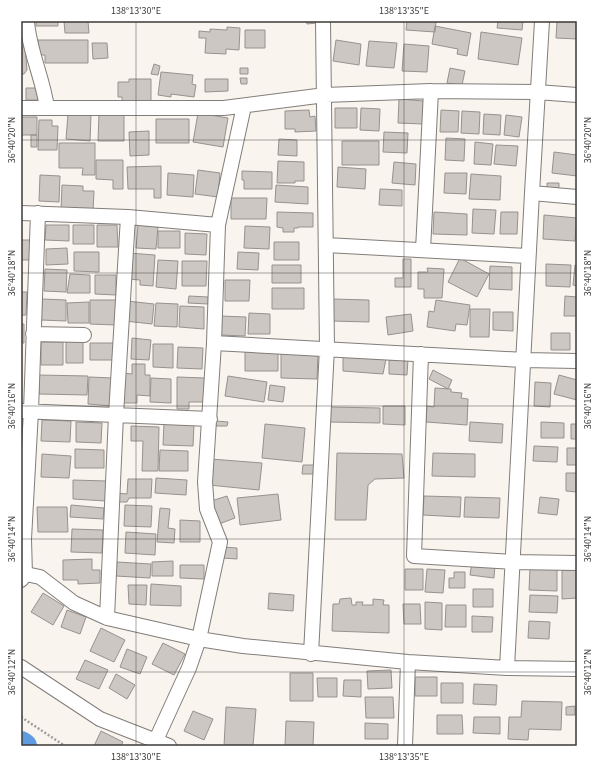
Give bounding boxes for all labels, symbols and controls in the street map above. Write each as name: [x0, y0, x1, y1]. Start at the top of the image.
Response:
text: 138°13'30"E: [111, 4, 161, 18]
text: 138°13'35"E: [379, 4, 429, 18]
text: 36°40'20"N: [5, 117, 19, 163]
text: 36°40'20"N: [581, 117, 595, 163]
text: 36°40'18"N: [5, 250, 19, 296]
text: 36°40'18"N: [581, 250, 595, 296]
text: 36°40'16"N: [5, 383, 19, 429]
text: 36°40'16"N: [581, 383, 595, 429]
text: 36°40'14"N: [5, 516, 19, 562]
text: 36°40'14"N: [581, 516, 595, 562]
text: 36°40'12"N: [5, 649, 19, 695]
text: 36°40'12"N: [581, 649, 595, 695]
text: 138°13'30"E: [111, 750, 161, 764]
text: 138°13'35"E: [379, 750, 429, 764]

